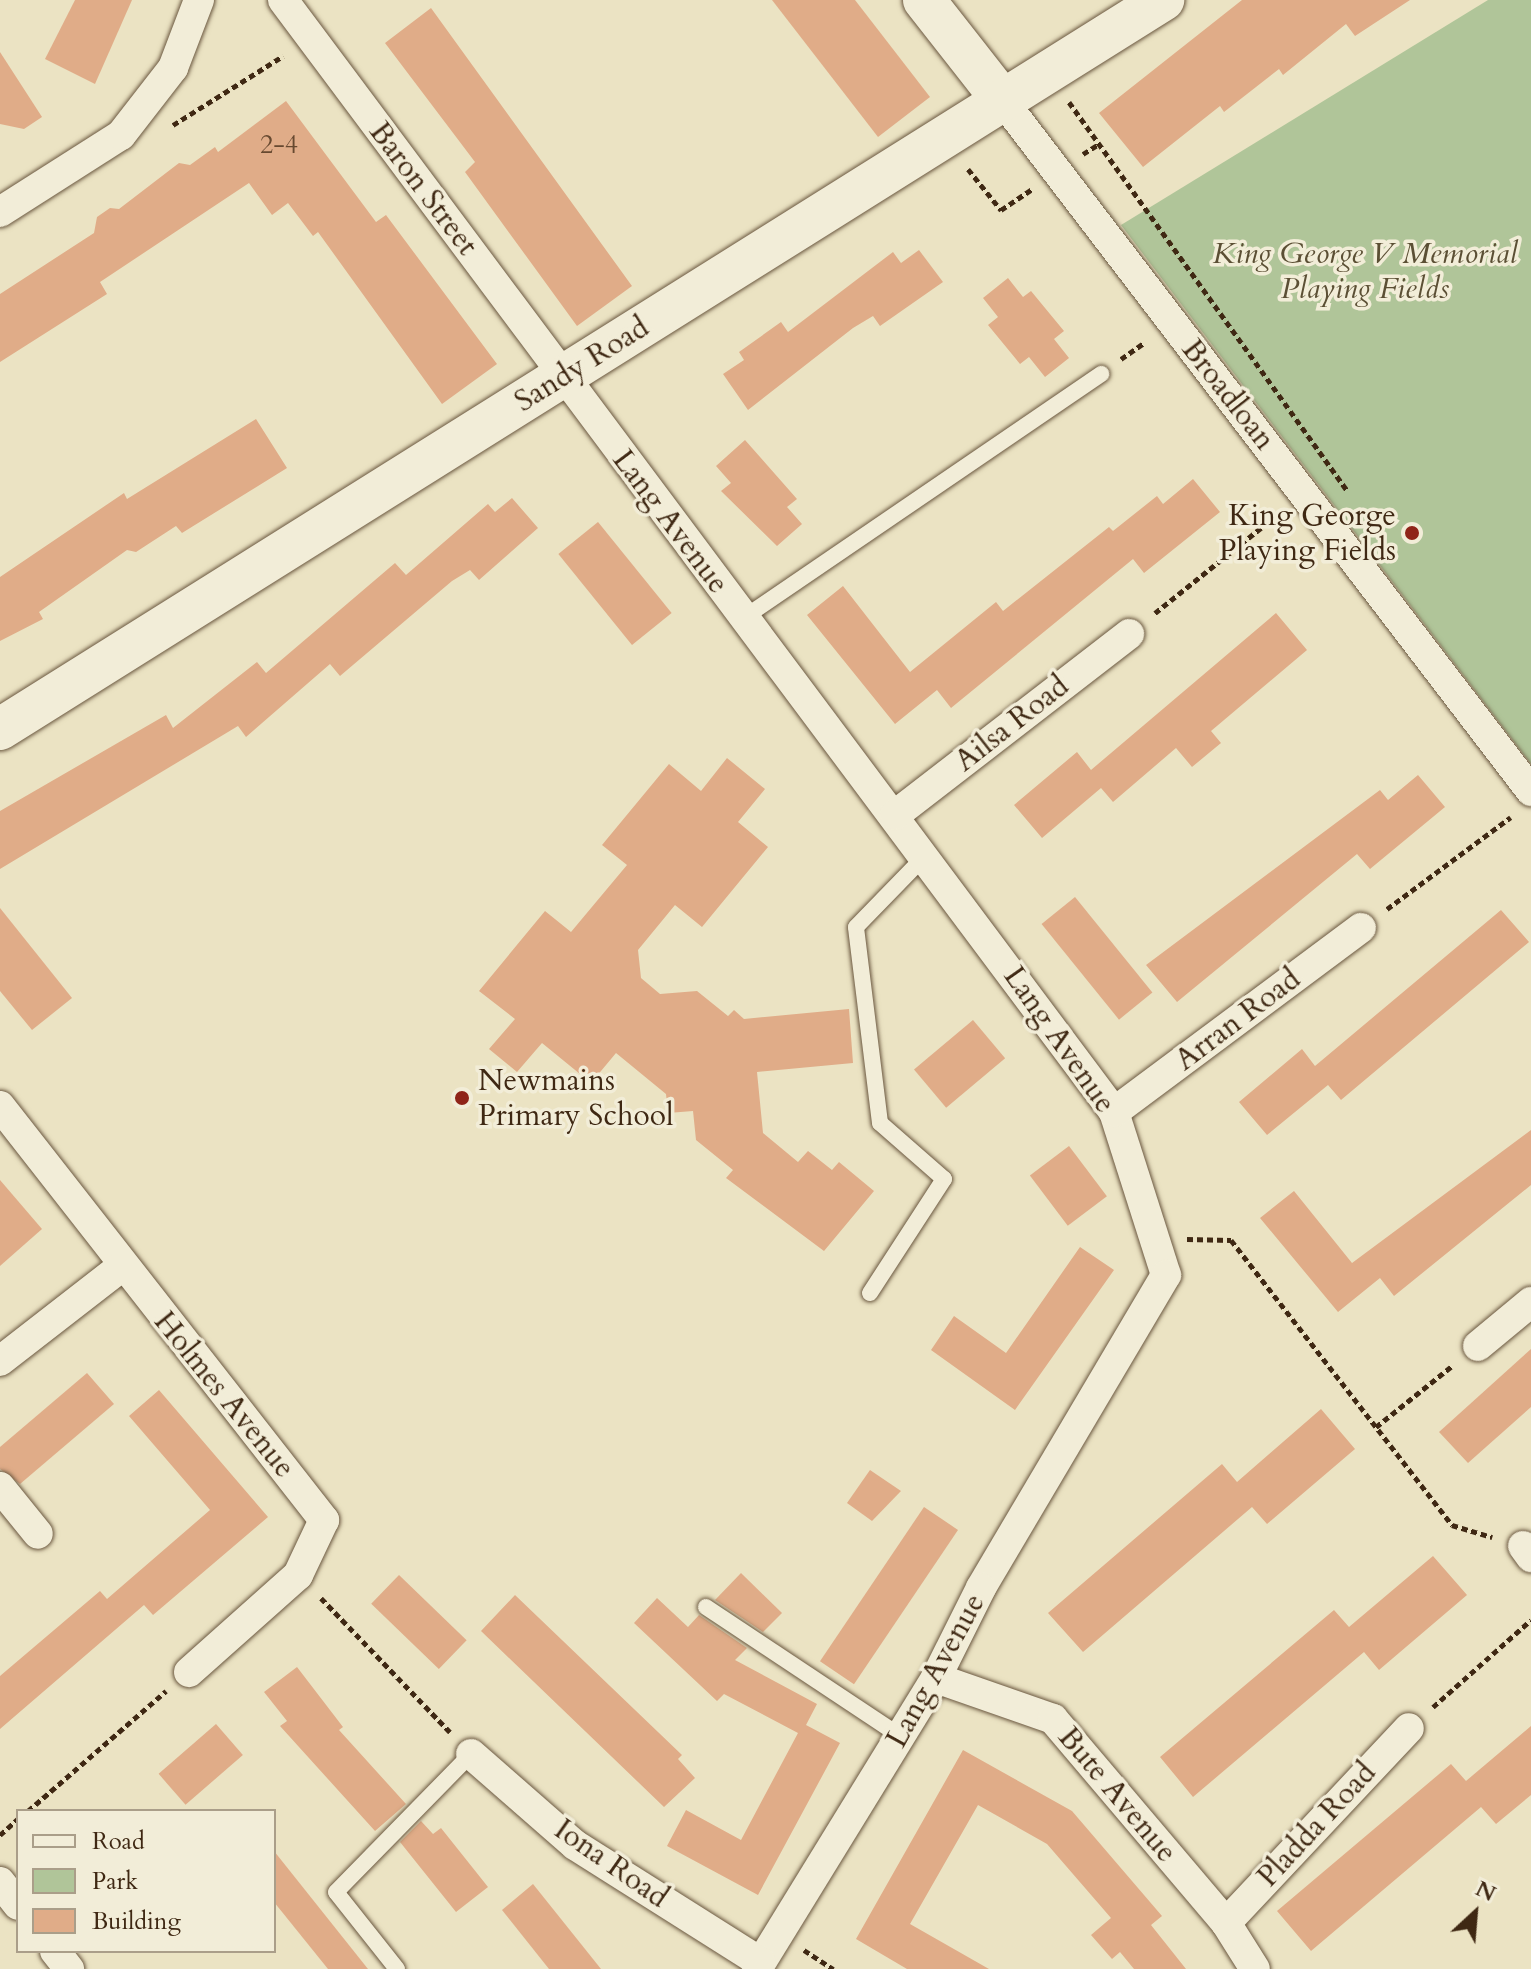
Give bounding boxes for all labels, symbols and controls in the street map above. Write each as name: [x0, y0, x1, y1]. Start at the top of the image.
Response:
street label: Baron Street: [361, 115, 485, 263]
house number: 2-4: [260, 129, 298, 161]
park label: King George V Memorial Playing Fields: [1212, 236, 1518, 306]
street label: Sandy Road: [508, 310, 656, 420]
street label: Broadloan: [1174, 333, 1282, 457]
street label: Lang Avenue: [604, 443, 736, 601]
place label: King George Playing Fields: [1219, 498, 1396, 568]
marker: King George Playing Fields: [1403, 524, 1421, 542]
street label: Ailsa Road: [948, 668, 1076, 780]
street label: Lang Avenue: [995, 960, 1123, 1120]
street label: Arran Road: [1168, 961, 1308, 1079]
place label: Newmains Primary School: [478, 1063, 674, 1134]
marker: Newmains Primary School: [453, 1089, 471, 1107]
street label: Holmes Avenue: [146, 1305, 302, 1485]
street label: Lang Avenue: [879, 1588, 993, 1754]
street label: Bute Avenue: [1050, 1720, 1184, 1870]
street label: Pladda Road: [1250, 1755, 1384, 1895]
legend: [16, 1809, 276, 1953]
street label: Iona Road: [547, 1812, 675, 1916]
text: Road: [92, 1825, 145, 1858]
text: Park: [92, 1865, 138, 1898]
north arrow: [1435, 1873, 1515, 1953]
text: N: [1470, 1874, 1501, 1909]
text: Building: [92, 1905, 181, 1938]

